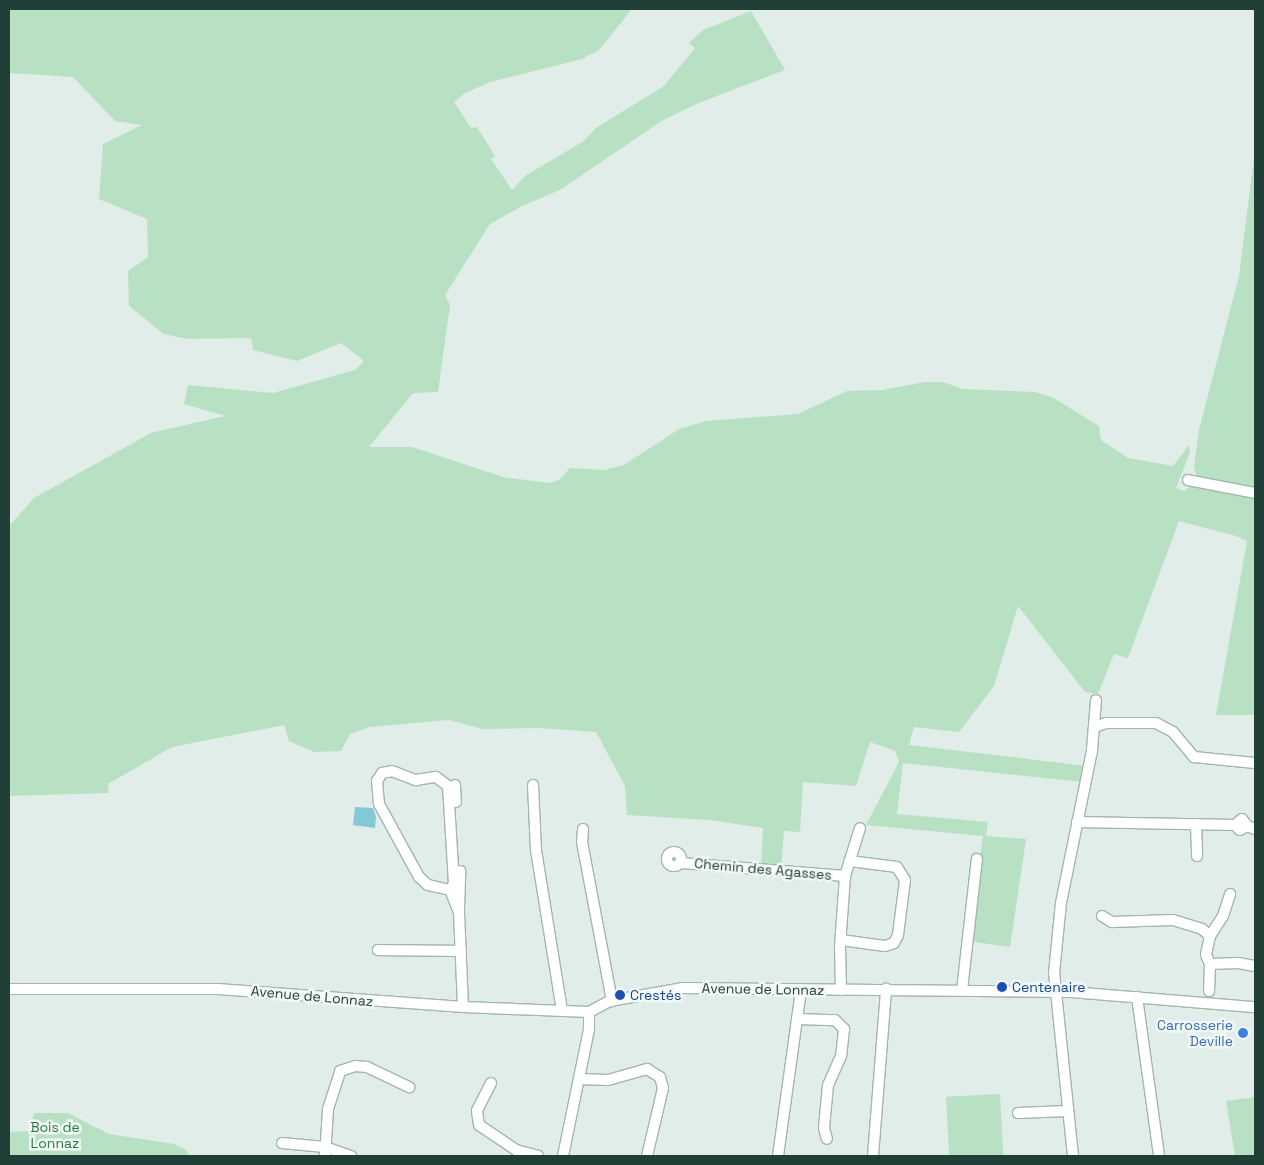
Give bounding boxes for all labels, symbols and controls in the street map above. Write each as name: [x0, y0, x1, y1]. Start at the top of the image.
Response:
street label: Chemin des Agasses: [694, 855, 832, 883]
place label: Centenaire: [1012, 979, 1086, 995]
street label: Avenue de Lonnaz: [702, 980, 824, 998]
marker: Centenaire: [996, 981, 1008, 993]
street label: Avenue de Lonnaz: [250, 982, 374, 1010]
place label: Crestés: [630, 987, 681, 1003]
marker: Crestés: [614, 989, 626, 1001]
place label: Carrosserie Deville: [1157, 1017, 1233, 1050]
marker: Carrosserie Deville: [1237, 1027, 1249, 1039]
park label: Bois de Lonnaz: [30, 1119, 80, 1152]

